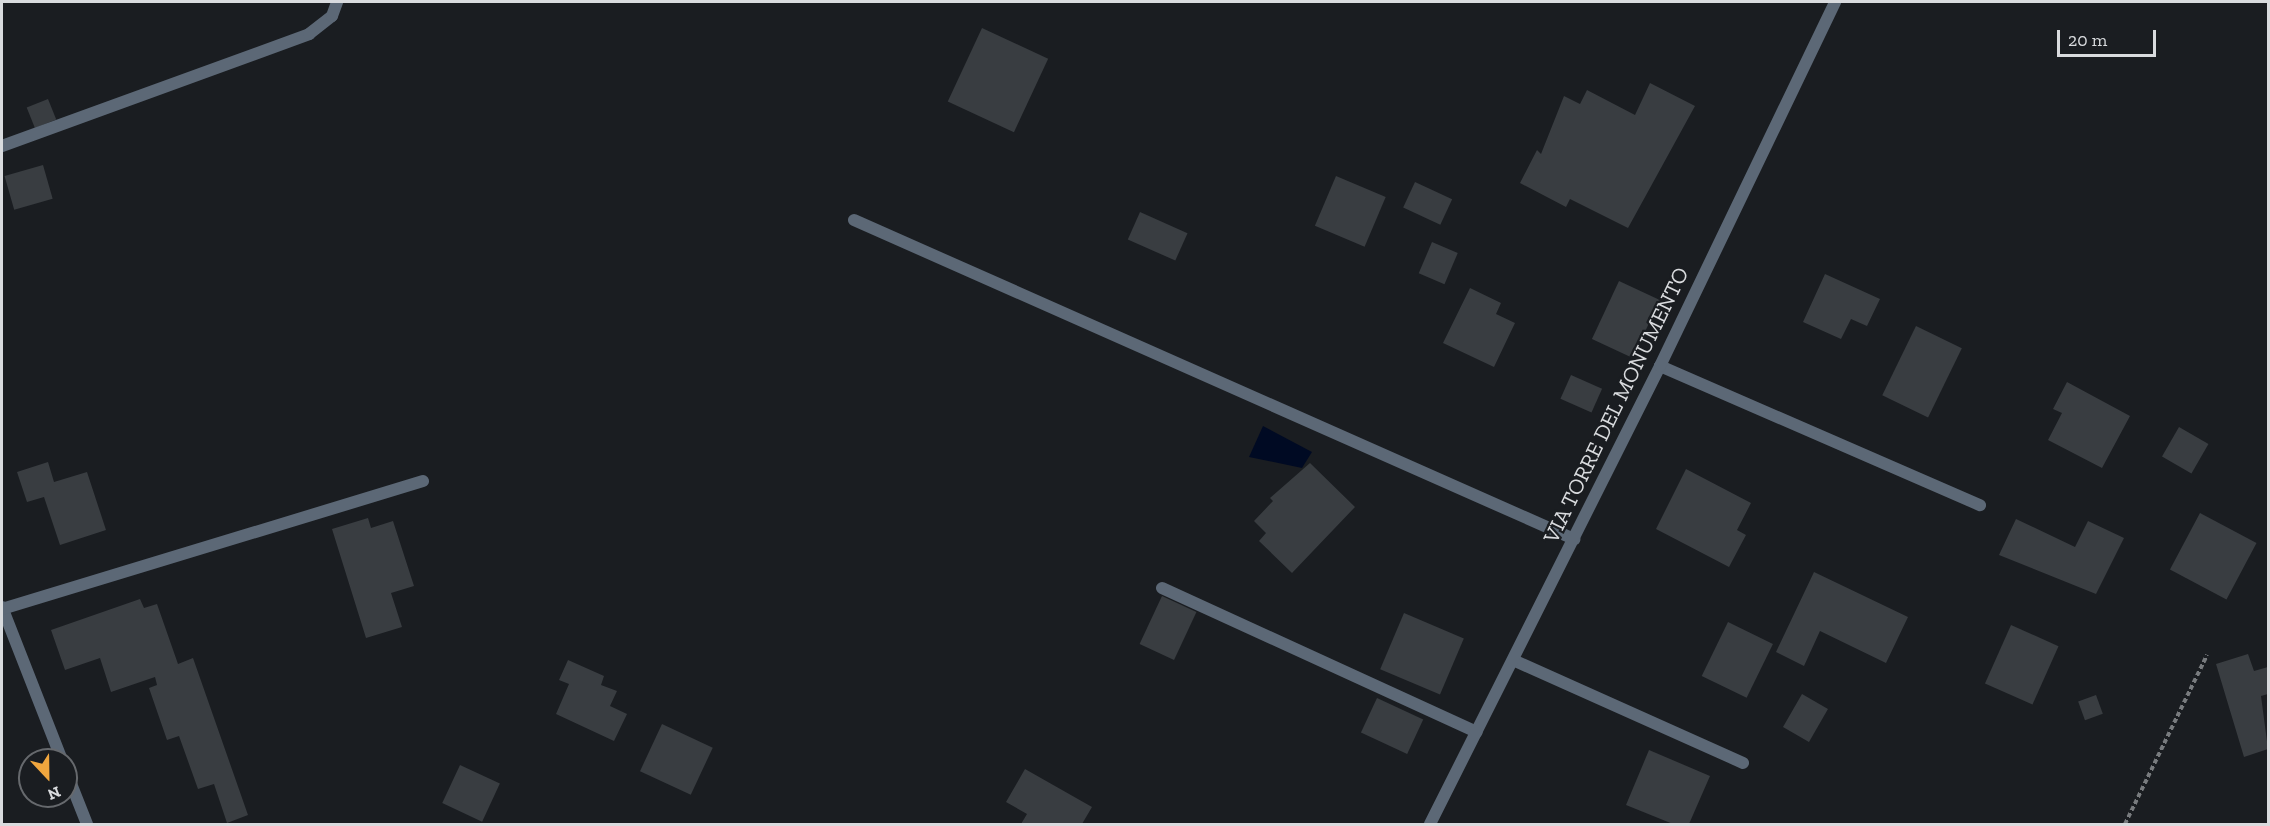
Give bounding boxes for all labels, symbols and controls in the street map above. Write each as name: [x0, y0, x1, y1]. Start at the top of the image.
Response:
scale bar: [2060, 18, 2159, 56]
text: 20 m: [2068, 29, 2107, 51]
street label: VIA TORRE DEL MONUMENTO: [1537, 262, 1695, 548]
north arrow: [18, 748, 78, 808]
text: N: [45, 782, 63, 804]

